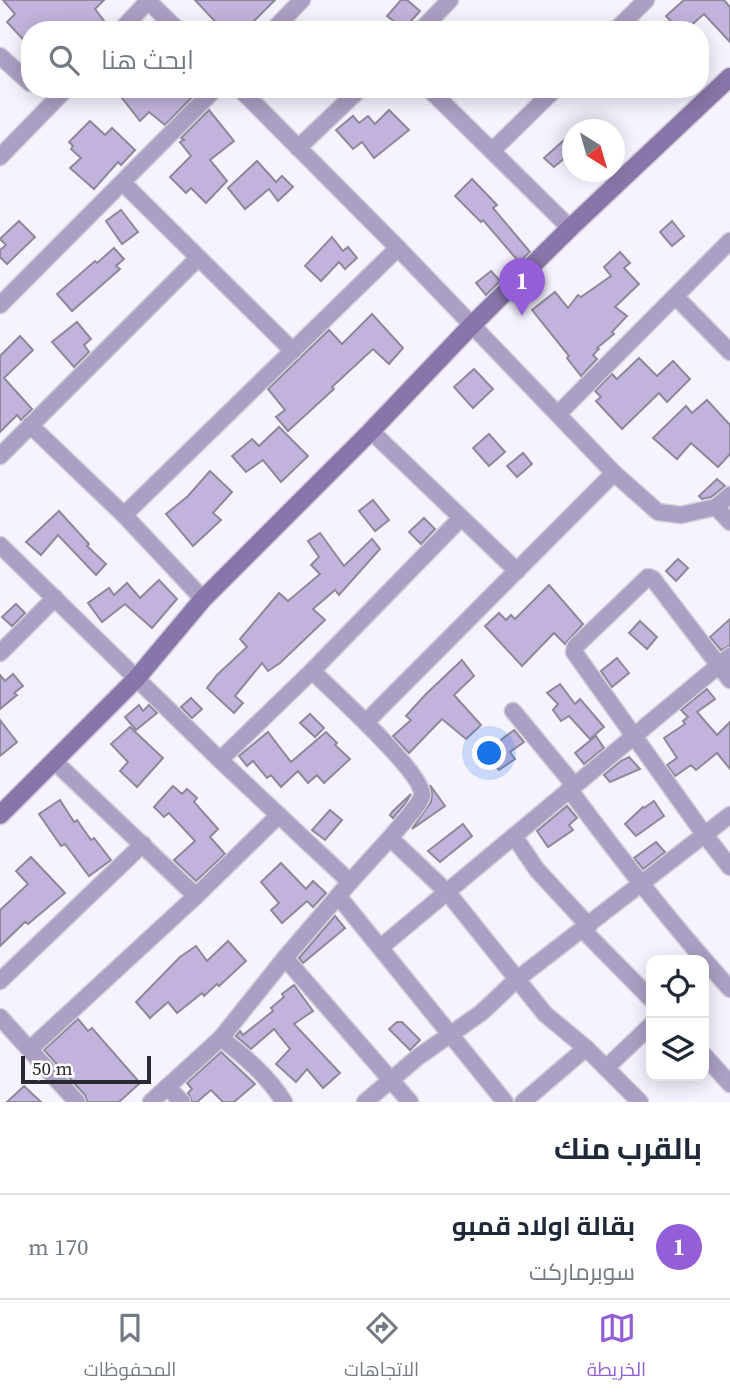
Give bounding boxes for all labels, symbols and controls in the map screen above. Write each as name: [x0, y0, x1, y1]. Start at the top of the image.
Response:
search box: [21, 21, 709, 98]
icon: search: [45, 41, 83, 79]
text: ابحث هنا: [101, 42, 194, 78]
north arrow: [562, 119, 625, 182]
pin: 1: [499, 258, 545, 316]
your location: [472, 736, 506, 770]
map controls: [646, 955, 709, 1081]
button: locate: [646, 955, 709, 1018]
button: layers: [646, 1018, 709, 1081]
scale bar: [21, 1053, 150, 1085]
text: 50 m: [32, 1055, 73, 1081]
text: بالقرب منك: [554, 1128, 702, 1169]
text: بقالة اولاد قمبو: [452, 1208, 635, 1244]
text: 170 m: [28, 1231, 89, 1263]
text: 1: [673, 1231, 685, 1263]
text: سوبرماركت: [529, 1256, 635, 1288]
tab: المحفوظات: [84, 1309, 176, 1387]
tab: الاتجاهات: [344, 1309, 419, 1387]
tab: الخريطة: [587, 1309, 646, 1387]

